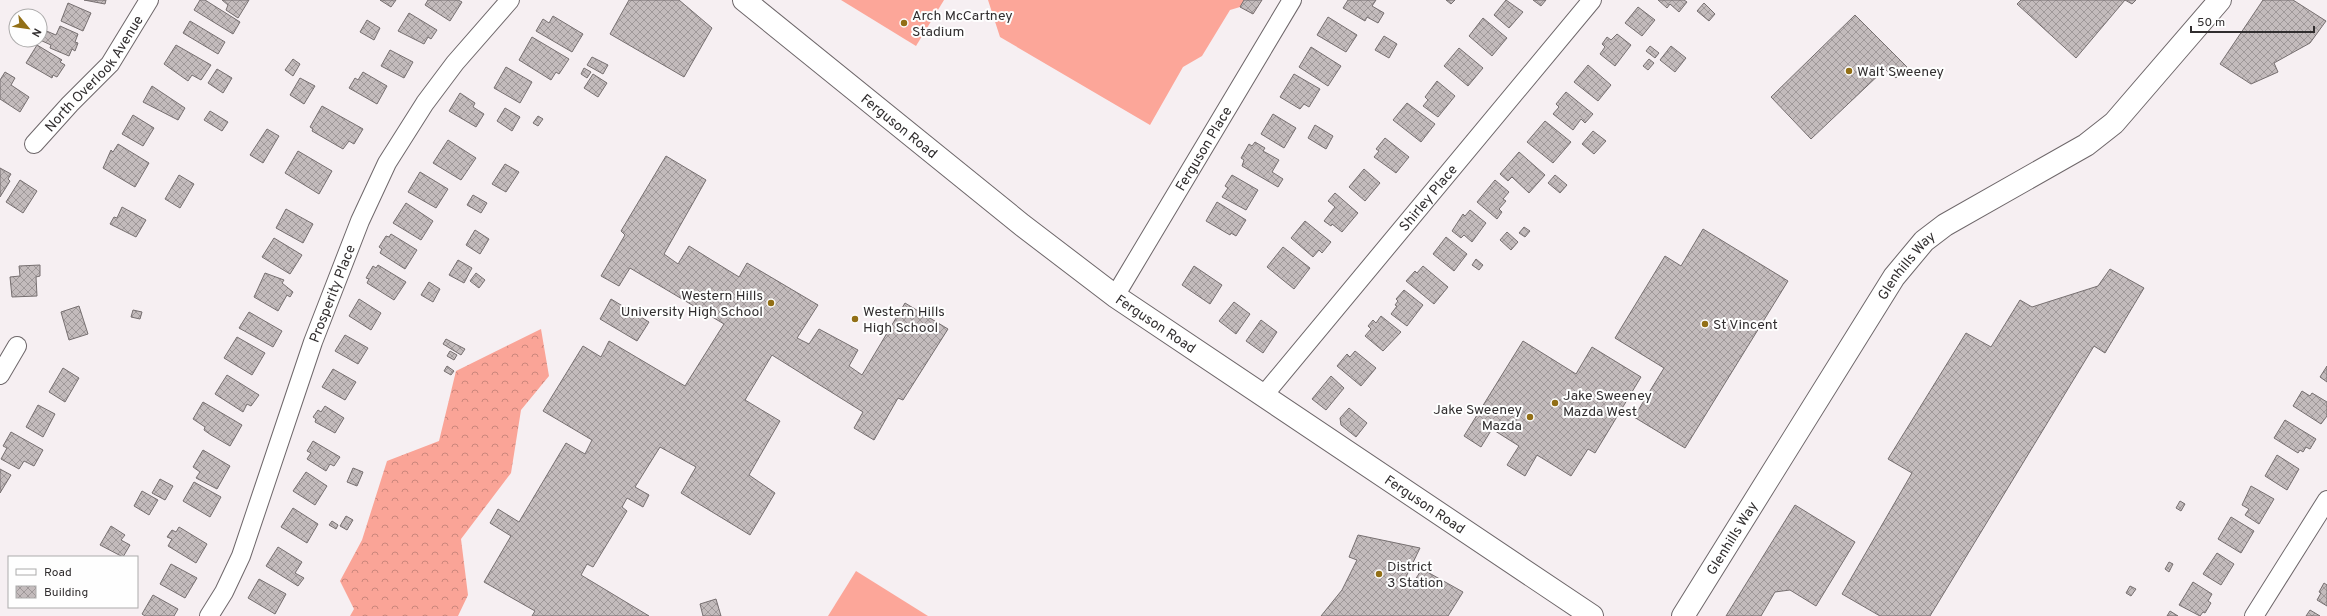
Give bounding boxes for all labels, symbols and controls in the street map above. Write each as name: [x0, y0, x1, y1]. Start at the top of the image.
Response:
north arrow: [8, 8, 48, 48]
place label: Arch McCartney Stadium: [912, 8, 1013, 41]
scale bar: [2191, 8, 2314, 34]
street label: North Overlook Avenue: [42, 13, 148, 136]
text: 50 m: [2197, 15, 2225, 31]
marker: Arch McCartney Stadium: [899, 18, 909, 28]
text: N: [28, 26, 44, 39]
place label: Walt Sweeney: [1857, 64, 1944, 81]
marker: Walt Sweeney: [1844, 66, 1854, 76]
street label: Ferguson Road: [857, 91, 940, 163]
street label: Ferguson Place: [1173, 104, 1236, 194]
street label: Shirley Place: [1396, 162, 1462, 235]
street label: Glenhills Way: [1875, 228, 1939, 304]
street label: Prosperity Place: [307, 243, 360, 345]
place label: Western Hills University High School: [621, 288, 763, 321]
street label: Ferguson Road: [1112, 292, 1199, 358]
marker: Western Hills University High School: [766, 298, 776, 308]
place label: Western Hills High School: [863, 304, 945, 337]
marker: Western Hills High School: [850, 314, 860, 324]
place label: St Vincent: [1713, 317, 1778, 334]
marker: St Vincent: [1700, 319, 1710, 329]
place label: Jake Sweeney Mazda West: [1563, 388, 1652, 421]
marker: Jake Sweeney Mazda West: [1550, 398, 1560, 408]
place label: Jake Sweeney Mazda: [1433, 402, 1522, 435]
marker: Jake Sweeney Mazda: [1525, 412, 1535, 422]
street label: Ferguson Road: [1381, 472, 1468, 538]
street label: Glenhills Way: [1704, 499, 1762, 579]
legend: [8, 556, 138, 608]
place label: District 3 Station: [1387, 559, 1443, 592]
text: Road: [44, 565, 72, 581]
marker: District 3 Station: [1374, 569, 1384, 579]
text: Building: [44, 585, 88, 601]

